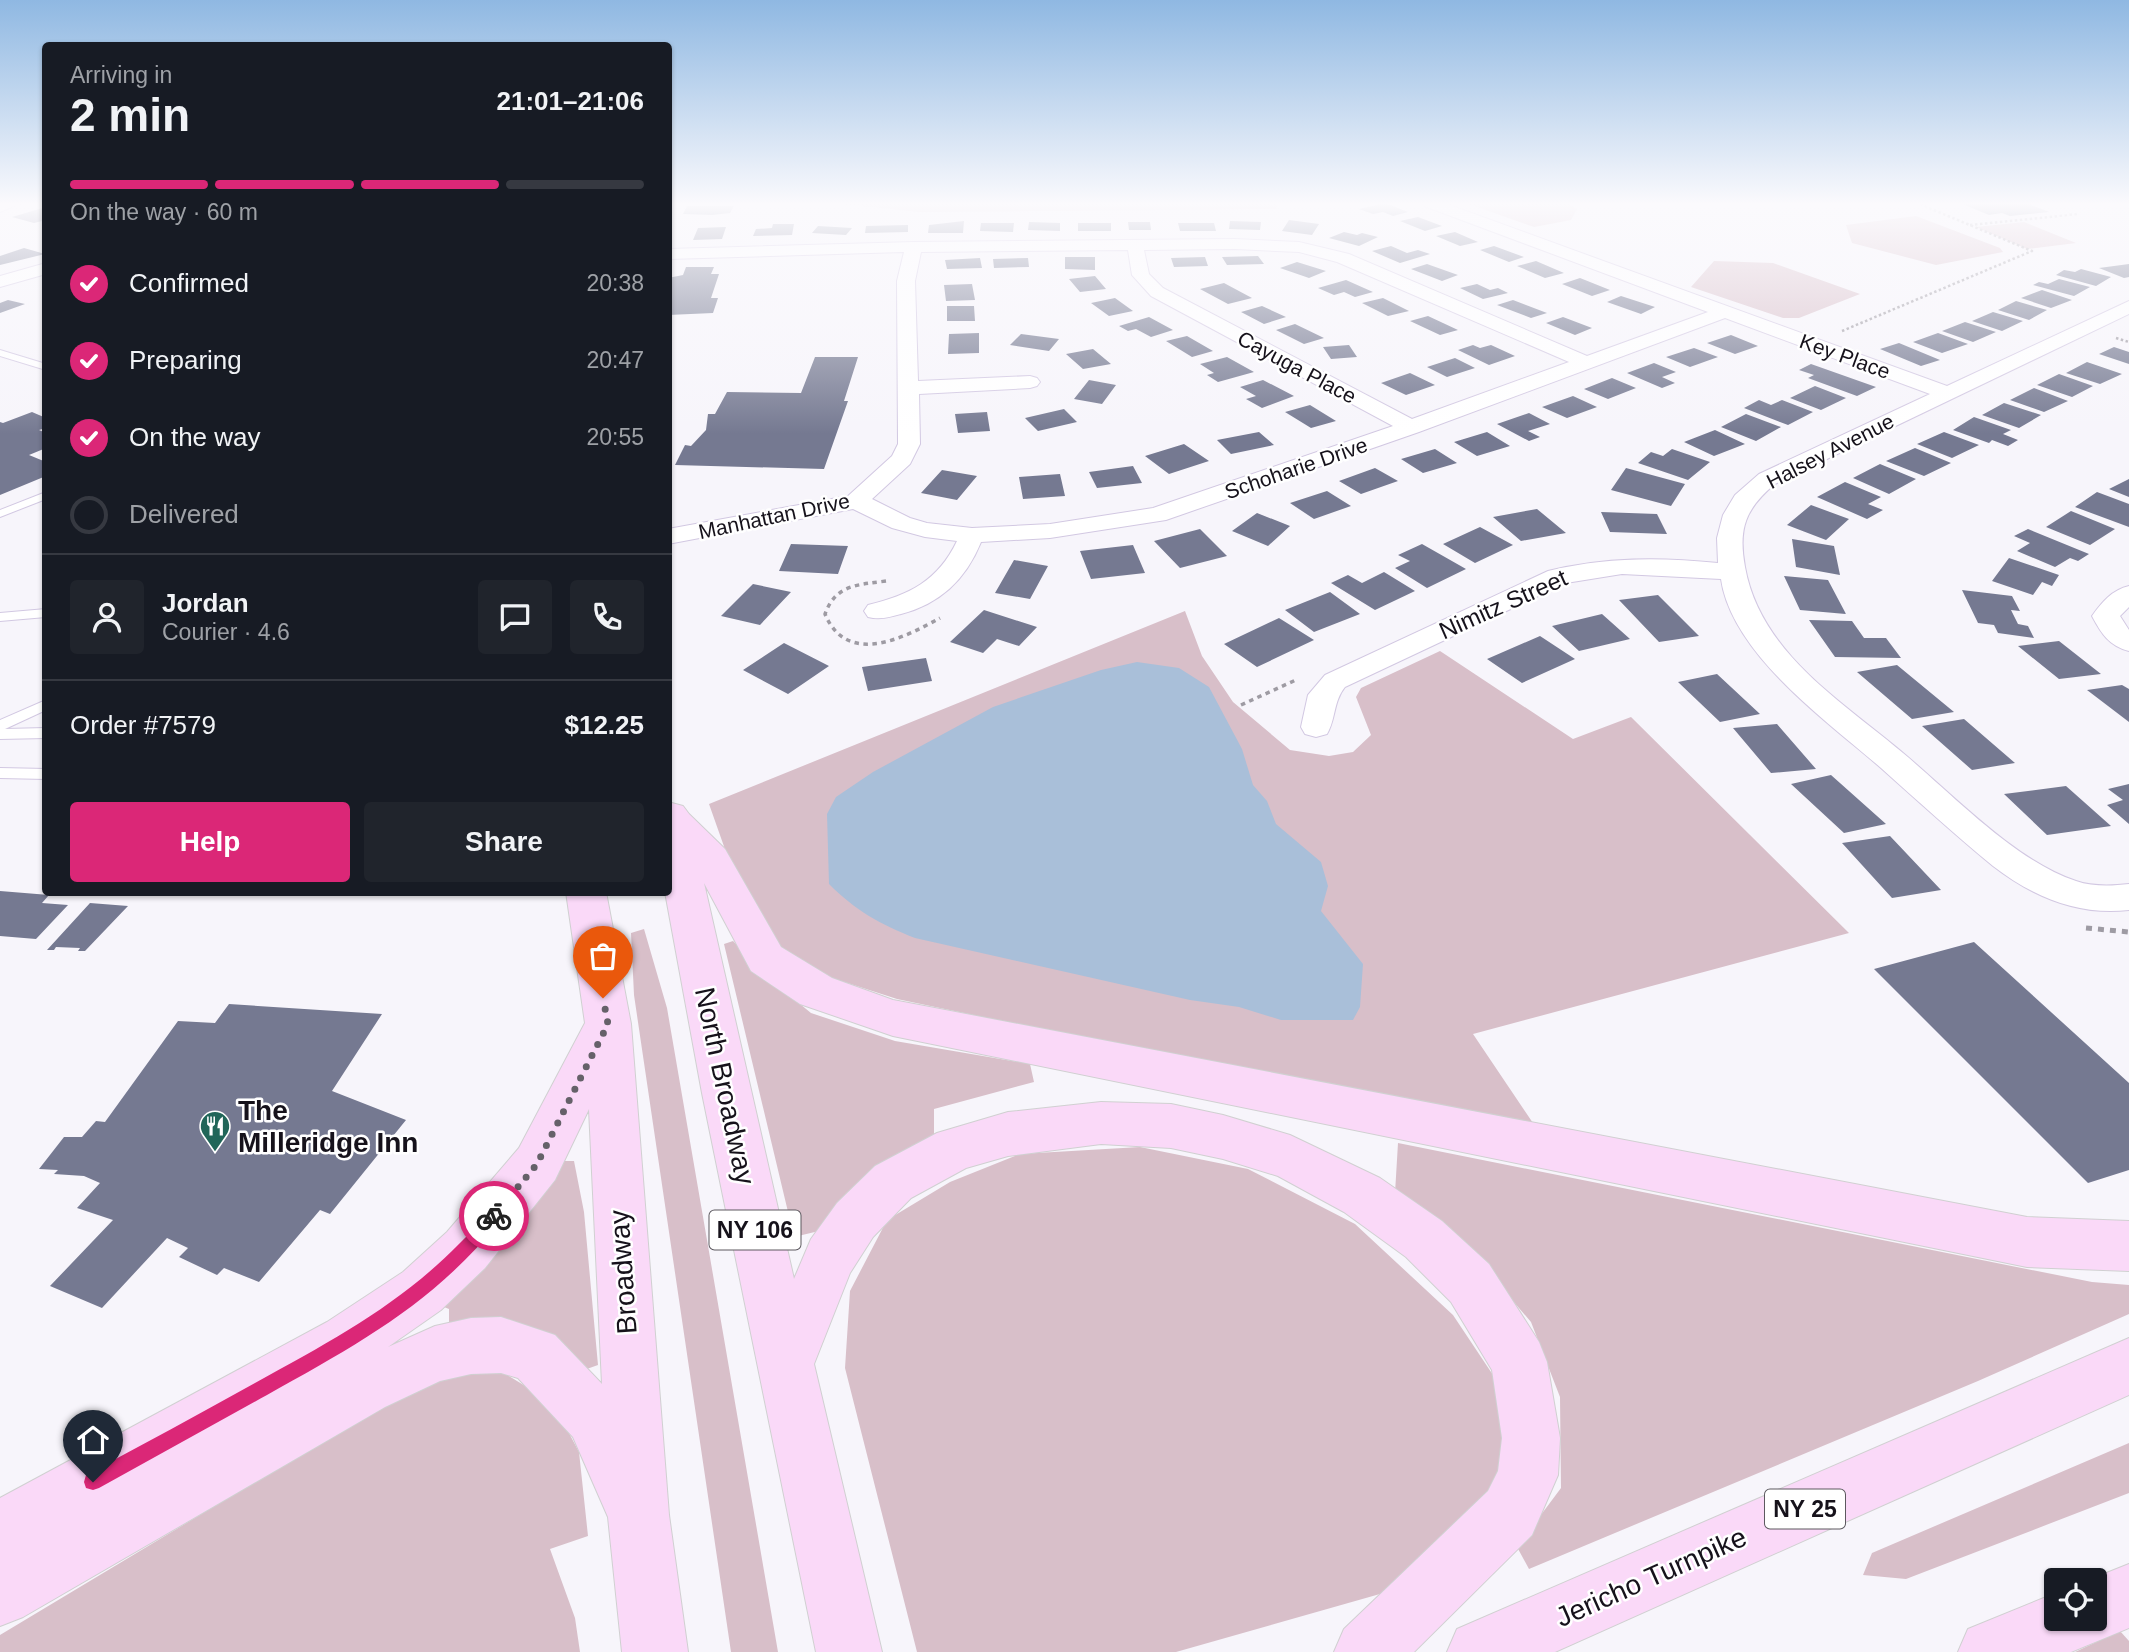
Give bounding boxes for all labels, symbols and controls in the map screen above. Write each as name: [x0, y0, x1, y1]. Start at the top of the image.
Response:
text: Arriving in: [70, 62, 172, 88]
text: 21:01–21:06: [497, 86, 644, 116]
text: 2 min: [70, 89, 190, 141]
text: On the way · 60 m: [70, 199, 258, 225]
icon: check: [70, 265, 108, 303]
text: Confirmed: [129, 268, 249, 298]
text: 20:38: [586, 270, 644, 296]
street label: Cayuga Place: [1234, 326, 1360, 408]
street label: Key Place: [1797, 329, 1893, 383]
icon: check: [70, 342, 108, 380]
text: Preparing: [129, 345, 242, 375]
text: 20:47: [586, 347, 644, 373]
street label: Halsey Avenue: [1763, 409, 1897, 493]
icon: check: [70, 419, 108, 457]
text: On the way: [129, 422, 261, 452]
text: 20:55: [586, 424, 644, 450]
street label: Schoharie Drive: [1222, 433, 1370, 503]
street label: Manhattan Drive: [696, 489, 852, 543]
text: Delivered: [129, 499, 239, 529]
street label: Nimitz Street: [1435, 564, 1572, 644]
button: person: [70, 580, 144, 654]
button: chat: [478, 580, 552, 654]
button: phone: [570, 580, 644, 654]
text: Jordan: [162, 588, 249, 618]
text: Courier · 4.6: [162, 619, 290, 645]
text: Order #7579: [70, 710, 216, 740]
text: $12.25: [564, 710, 644, 740]
button: Help: [70, 802, 350, 882]
button: Share: [364, 802, 644, 882]
pin: [573, 926, 633, 998]
icon: bag: [584, 937, 622, 975]
street label: North Broadway: [689, 985, 761, 1187]
place label: The Milleridge Inn: [238, 1095, 418, 1158]
restaurant icon: The Milleridge Inn: [198, 1109, 232, 1153]
courier: [459, 1181, 529, 1251]
icon: bike: [475, 1197, 513, 1235]
street label: Broadway: [603, 1209, 643, 1335]
road number: NY 106: [710, 1210, 800, 1250]
pin: [63, 1410, 123, 1482]
icon: home: [74, 1421, 112, 1459]
road number: NY 25: [1765, 1490, 1845, 1528]
street label: Jericho Turnpike: [1551, 1521, 1751, 1633]
map controls: [2044, 1568, 2107, 1631]
button: locate: [2044, 1568, 2107, 1631]

